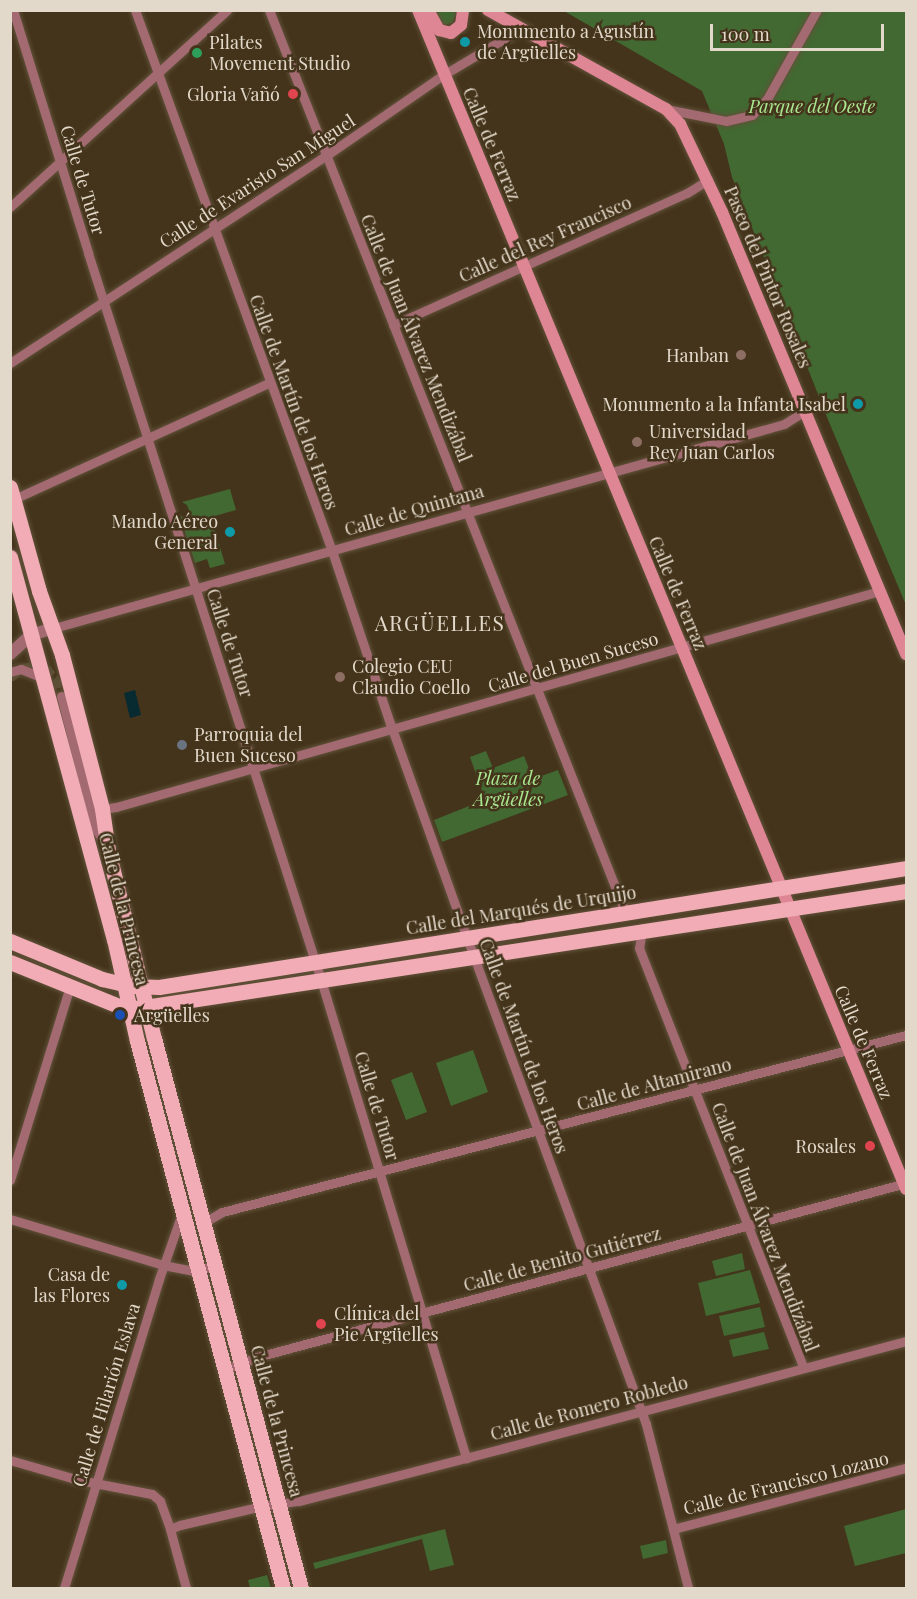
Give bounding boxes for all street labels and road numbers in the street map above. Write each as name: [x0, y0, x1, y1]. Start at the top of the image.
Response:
street label: Calle de Ferraz: [458, 84, 526, 204]
street label: Calle de Evaristo San Miguel: [155, 110, 359, 252]
street label: Calle de Tutor: [56, 122, 110, 238]
street label: Paseo del Pintor Rosales: [720, 183, 816, 371]
street label: Calle del Rey Francisco: [455, 191, 635, 287]
street label: Calle de Juan Álvarez Mendizábal: [356, 211, 476, 465]
street label: Calle de Martín de los Heros: [245, 291, 343, 513]
street label: Calle de Quintana: [342, 480, 486, 540]
street label: Calle de Ferraz: [644, 533, 712, 653]
street label: Calle de Tutor: [202, 586, 258, 700]
street label: Calle del Buen Suceso: [485, 627, 661, 697]
street label: Calle de la Princesa: [95, 830, 153, 988]
street label: Calle del Marqués de Urquijo: [404, 881, 638, 939]
street label: Calle de Martín de los Heros: [475, 935, 573, 1157]
street label: Calle de Ferraz: [830, 982, 898, 1102]
street label: Calle de Tutor: [350, 1048, 404, 1164]
street label: Calle de Altamirano: [574, 1053, 734, 1115]
street label: Calle de Juan Álvarez Mendizábal: [707, 1099, 823, 1355]
street label: Calle de Benito Gutiérrez: [461, 1222, 663, 1296]
street label: Calle de Hilarión Eslava: [68, 1300, 144, 1490]
street label: Calle de la Princesa: [246, 1342, 308, 1500]
street label: Calle de Romero Robledo: [488, 1371, 690, 1445]
street label: Calle de Francisco Lozano: [681, 1447, 891, 1519]

